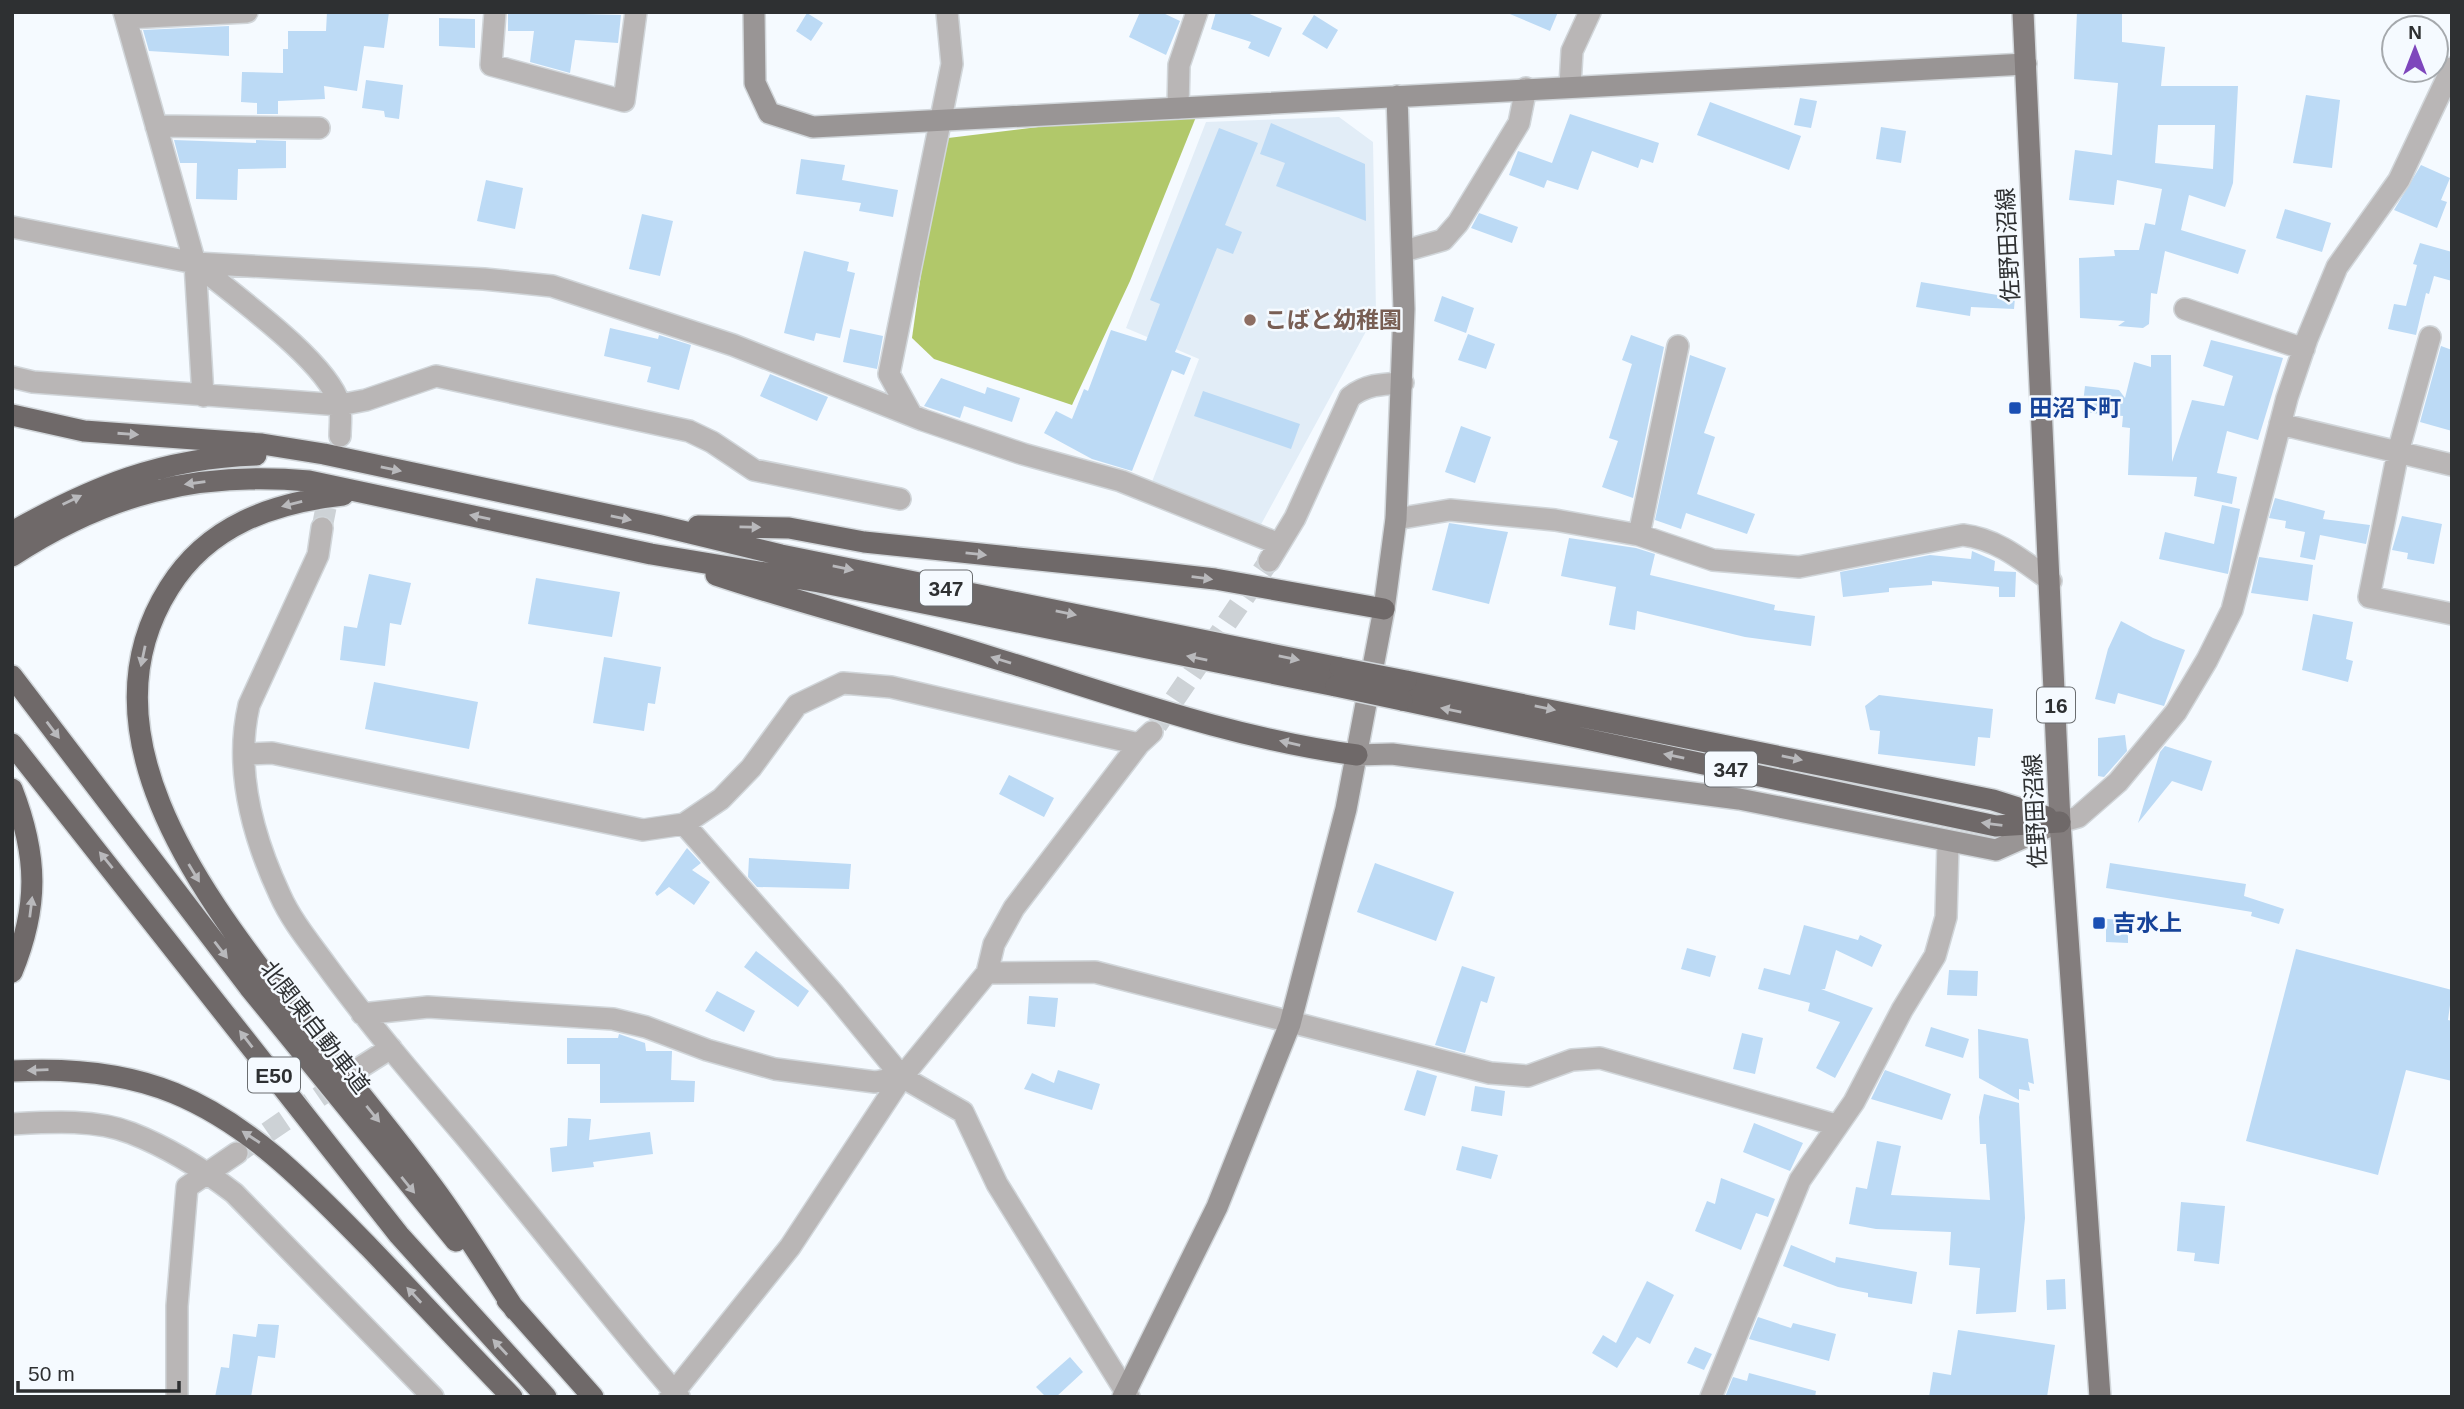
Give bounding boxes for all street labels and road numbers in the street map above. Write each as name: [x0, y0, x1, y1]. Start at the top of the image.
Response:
street label: 佐野田沼線: [1992, 187, 2024, 303]
road number: 347: [920, 570, 972, 606]
road number: 16: [2037, 688, 2075, 722]
road number: 347: [1705, 752, 1757, 786]
street label: 佐野田沼線: [2019, 753, 2051, 869]
street label: 北関東自動車道: [255, 956, 375, 1098]
road number: E50: [248, 1058, 300, 1092]

